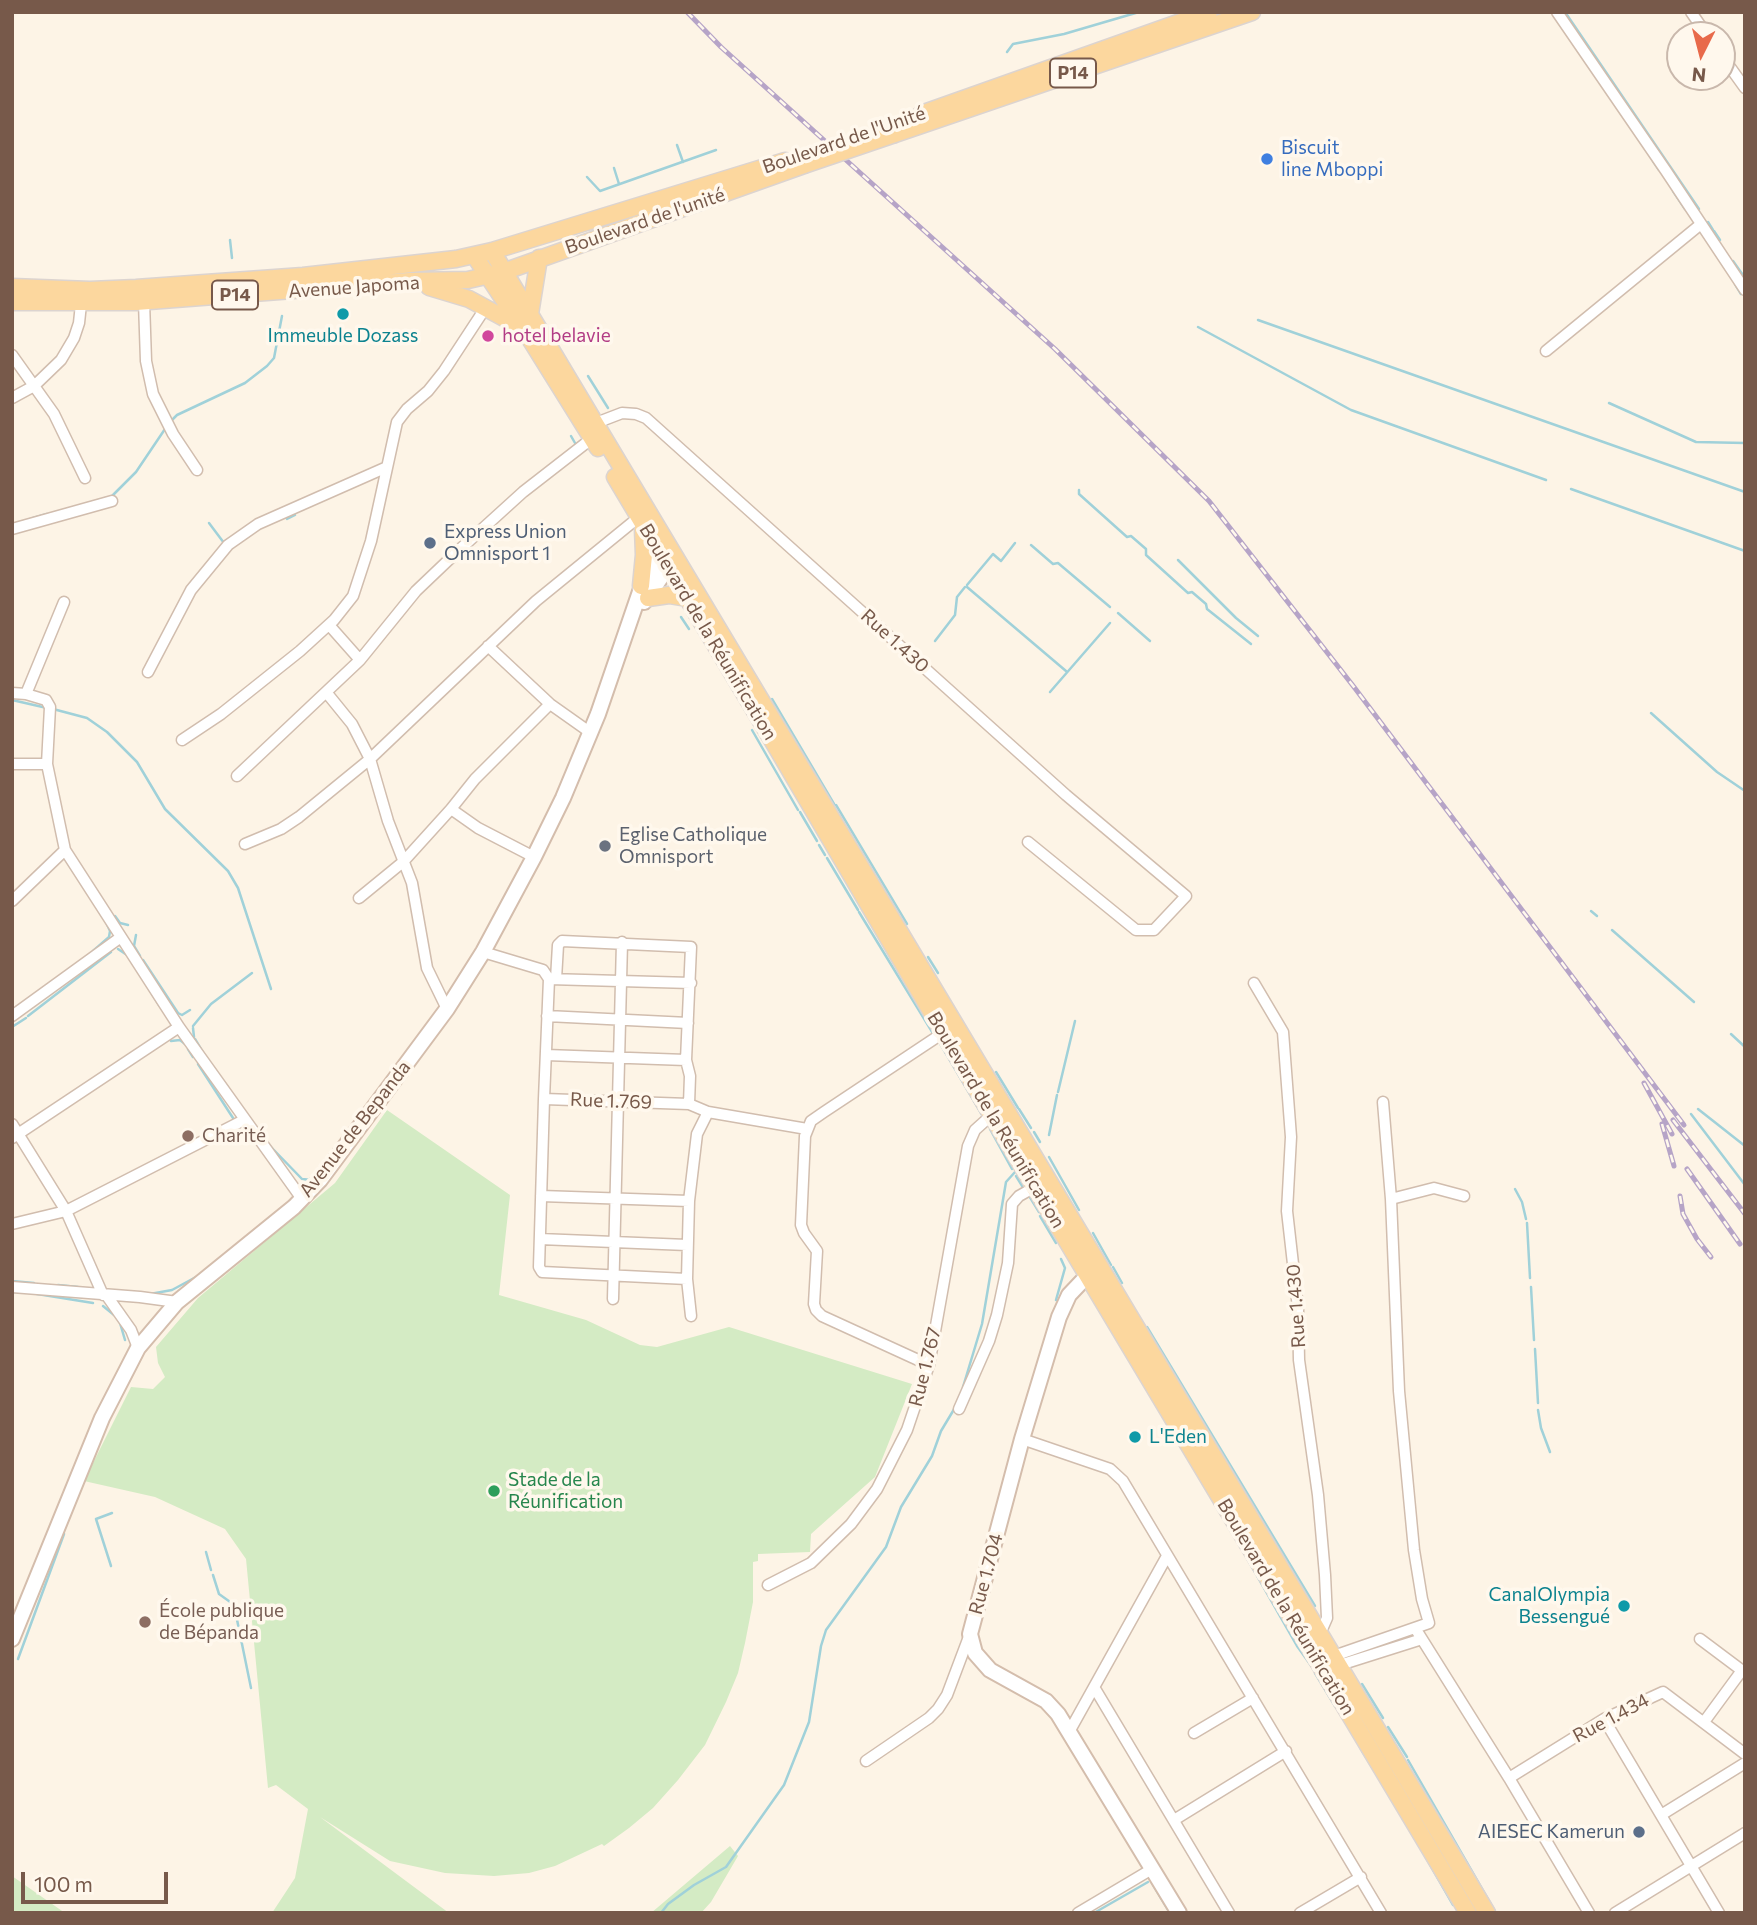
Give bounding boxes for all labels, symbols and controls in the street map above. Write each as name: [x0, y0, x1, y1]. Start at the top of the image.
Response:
north arrow: [1666, 21, 1736, 91]
road number: P14: [1050, 58, 1096, 88]
text: N: [1691, 63, 1707, 88]
street label: Boulevard de l'Unité: [760, 101, 928, 179]
place label: Biscuit line Mboppi: [1281, 137, 1383, 181]
marker: Biscuit line Mboppi: [1259, 151, 1275, 167]
street label: Boulevard de l'unité: [562, 183, 728, 259]
street label: Avenue Japoma: [288, 271, 420, 303]
road number: P14: [212, 281, 258, 310]
marker: Immeuble Dozass: [335, 306, 351, 322]
place label: Immeuble Dozass: [268, 325, 418, 347]
place label: hotel belavie: [502, 325, 611, 347]
marker: hotel belavie: [480, 328, 496, 344]
street label: Boulevard de la Réunification: [634, 520, 782, 744]
place label: Express Union Omnisport 1: [444, 521, 567, 565]
marker: Express Union Omnisport 1: [422, 535, 438, 551]
street label: Rue 1.430: [856, 604, 934, 678]
place label: Eglise Catholique Omnisport: [619, 824, 767, 868]
marker: Eglise Catholique Omnisport: [597, 838, 613, 854]
street label: Boulevard de la Réunification: [922, 1008, 1070, 1232]
street label: Avenue de Bepanda: [295, 1056, 415, 1202]
street label: Rue 1.769: [570, 1088, 652, 1114]
place label: Charité: [202, 1125, 266, 1147]
marker: Charité: [180, 1128, 196, 1144]
street label: Rue 1.430: [1282, 1263, 1310, 1349]
street label: Rue 1.767: [904, 1325, 946, 1409]
place label: L'Eden: [1149, 1426, 1207, 1448]
marker: L'Eden: [1127, 1429, 1143, 1445]
place label: Stade de la Réunification: [508, 1469, 623, 1513]
marker: Stade de la Réunification: [486, 1483, 502, 1499]
street label: Boulevard de la Réunification: [1212, 1495, 1360, 1719]
street label: Rue 1.704: [964, 1531, 1008, 1617]
place label: CanalOlympia Bessengué: [1489, 1584, 1610, 1628]
marker: CanalOlympia Bessengué: [1616, 1598, 1632, 1614]
place label: École publique de Bépanda: [159, 1600, 284, 1644]
marker: École publique de Bépanda: [137, 1614, 153, 1630]
street label: Rue 1.434: [1569, 1688, 1653, 1748]
place label: AIESEC Kamerun: [1478, 1821, 1625, 1843]
marker: AIESEC Kamerun: [1631, 1824, 1647, 1840]
scale bar: [24, 1858, 172, 1902]
text: 100 m: [34, 1871, 93, 1896]

